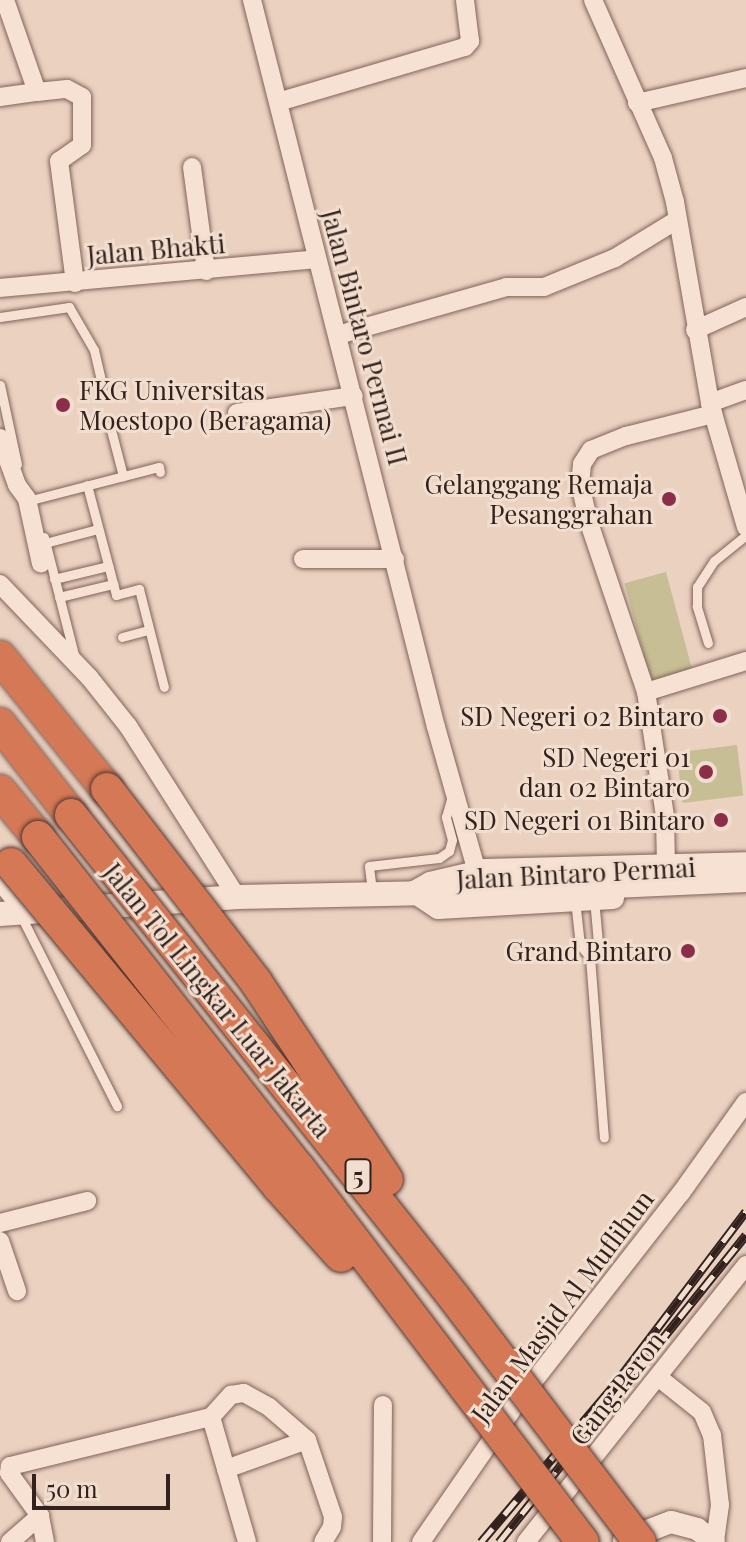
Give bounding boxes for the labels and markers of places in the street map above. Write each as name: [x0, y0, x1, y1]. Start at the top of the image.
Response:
place label: FKG Universitas Moestopo (Beragama): [79, 374, 332, 436]
marker: FKG Universitas Moestopo (Beragama): [54, 396, 72, 414]
place label: Gelanggang Remaja Pesanggrahan: [424, 468, 653, 530]
marker: Gelanggang Remaja Pesanggrahan: [660, 490, 678, 508]
place label: SD Negeri 02 Bintaro: [460, 700, 704, 732]
marker: SD Negeri 02 Bintaro: [711, 707, 729, 725]
place label: SD Negeri 01 dan 02 Bintaro: [519, 741, 690, 802]
marker: SD Negeri 01 dan 02 Bintaro: [697, 763, 715, 781]
place label: SD Negeri 01 Bintaro: [464, 804, 705, 836]
marker: SD Negeri 01 Bintaro: [712, 811, 730, 829]
place label: Grand Bintaro: [505, 935, 672, 967]
marker: Grand Bintaro: [679, 942, 697, 960]

